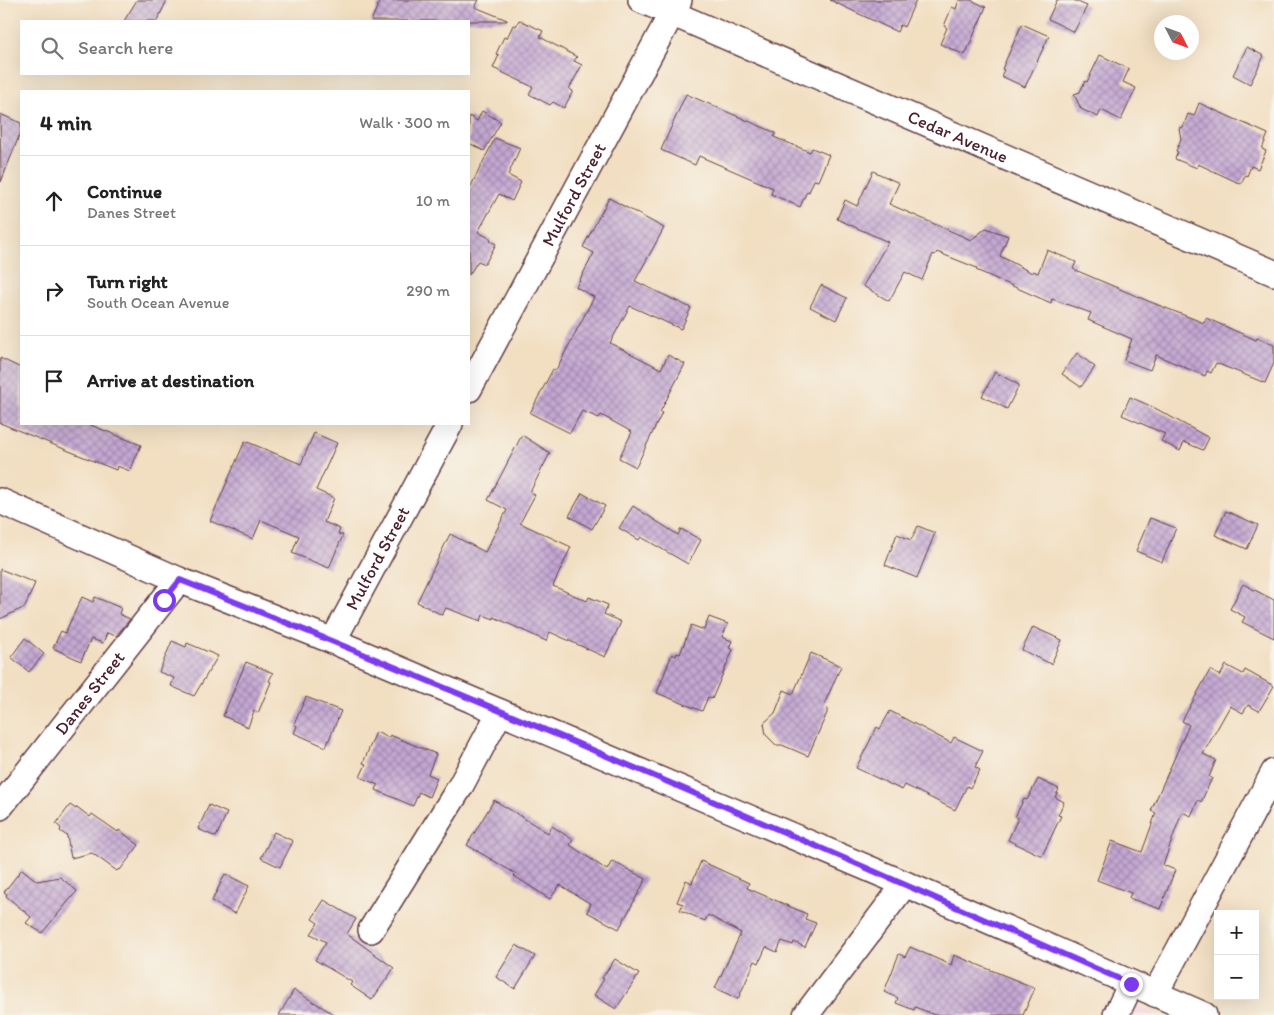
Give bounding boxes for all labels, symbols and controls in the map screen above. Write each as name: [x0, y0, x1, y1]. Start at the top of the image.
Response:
north arrow: [1154, 15, 1199, 60]
search box: [20, 20, 470, 75]
icon: search: [38, 34, 66, 62]
text: Search here: [78, 36, 173, 59]
street label: Cedar Avenue: [904, 105, 1011, 168]
text: 4 min: [40, 110, 92, 135]
text: Walk · 300 m: [359, 113, 450, 132]
street label: Mulford Street: [537, 139, 611, 250]
text: Continue: [87, 180, 162, 203]
icon: ahead: [40, 187, 68, 215]
text: 10 m: [416, 191, 450, 210]
text: Danes Street: [87, 203, 176, 222]
text: Turn right: [87, 270, 168, 293]
icon: right: [40, 277, 68, 305]
text: 290 m: [406, 281, 450, 300]
text: South Ocean Avenue: [87, 293, 229, 312]
icon: arrive: [40, 367, 68, 395]
text: Arrive at destination: [87, 369, 254, 392]
street label: Mulford Street: [341, 503, 415, 614]
route start: [153, 589, 176, 612]
street label: Danes Street: [50, 647, 130, 739]
map controls: [1214, 910, 1259, 1000]
button: +: [1214, 910, 1259, 955]
button: −: [1214, 955, 1259, 1000]
route end: [1120, 973, 1143, 996]

